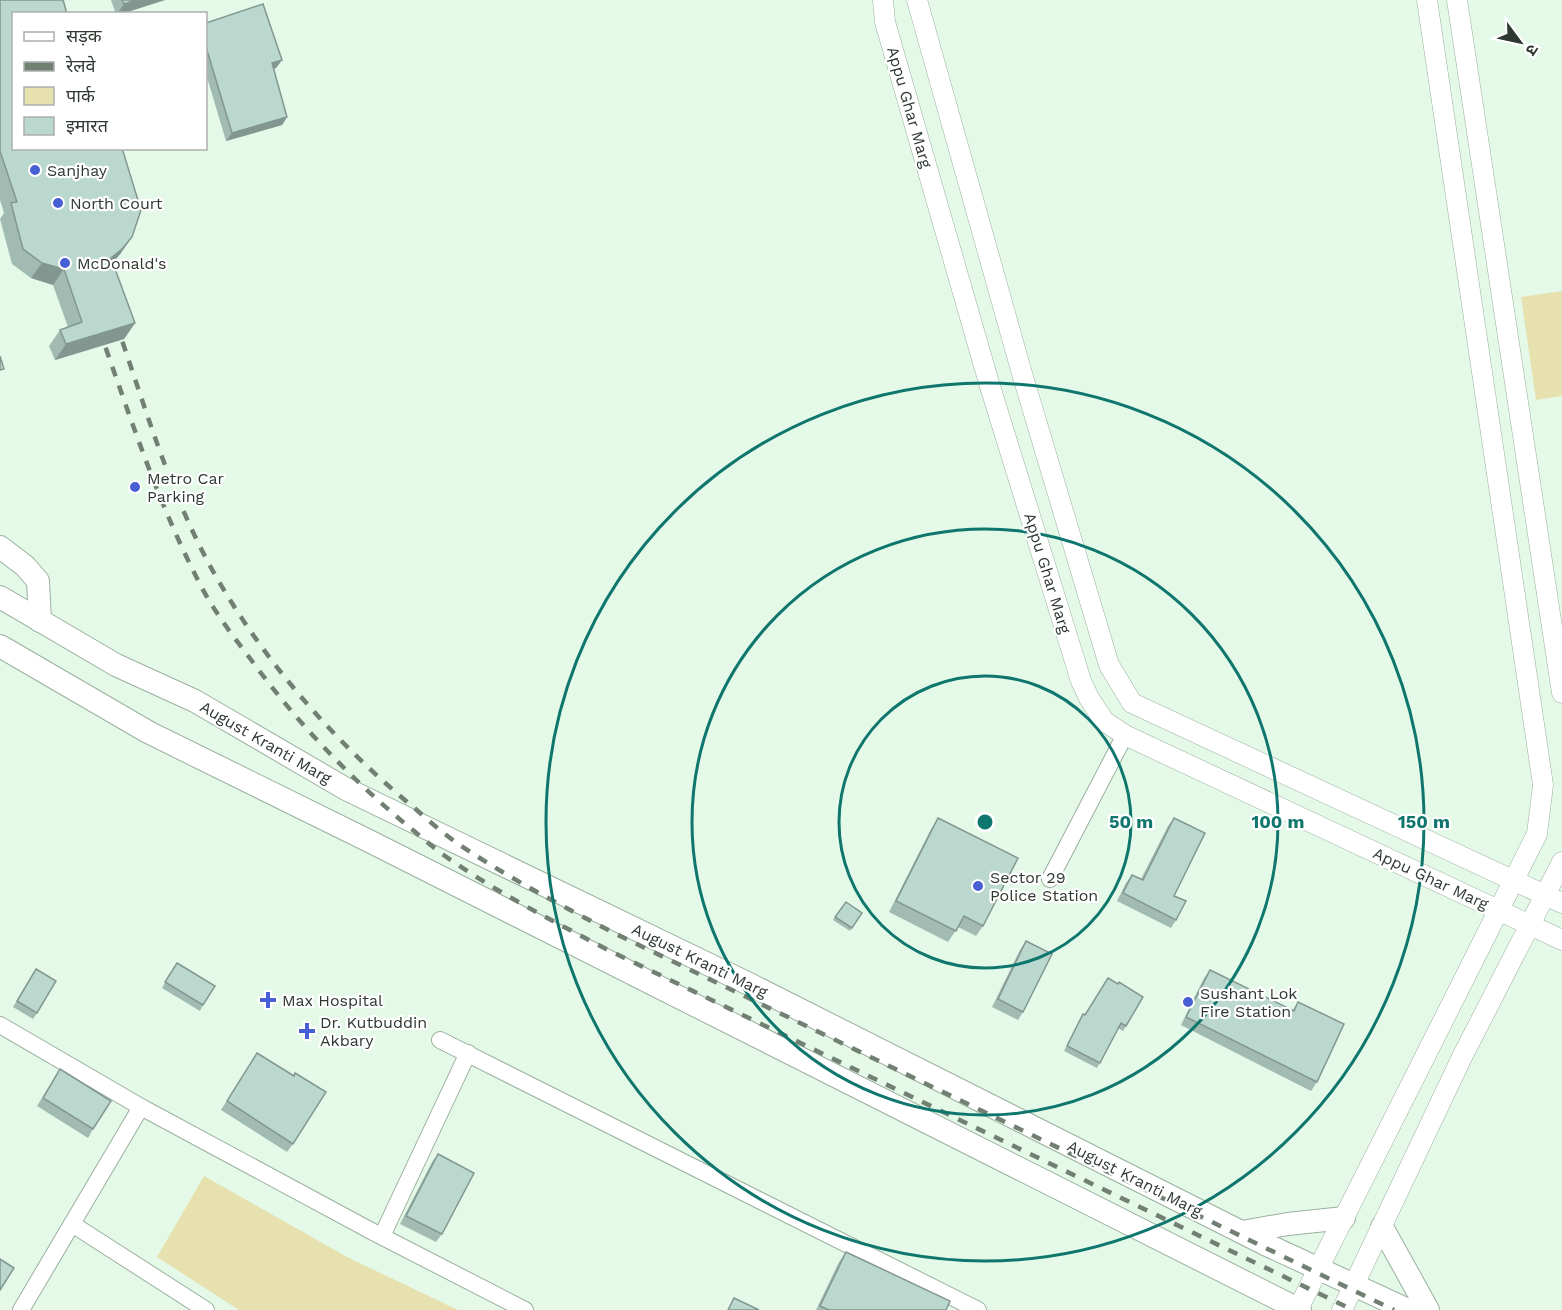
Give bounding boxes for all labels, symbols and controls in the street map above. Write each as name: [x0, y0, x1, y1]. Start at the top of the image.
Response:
legend: [12, 12, 207, 150]
north arrow: [1490, 12, 1550, 72]
text: सड़क: [66, 25, 103, 46]
text: उ: [1521, 41, 1543, 60]
street label: Appu Ghar Marg: [883, 44, 936, 170]
text: रेलवे: [65, 55, 97, 76]
text: पार्क: [66, 85, 96, 106]
text: इमारत: [66, 115, 109, 136]
place label: Sanjhay: [47, 161, 108, 180]
marker: Sanjhay: [28, 163, 42, 177]
place label: North Court: [70, 194, 163, 213]
marker: North Court: [51, 196, 65, 210]
place label: McDonald's: [77, 254, 167, 273]
marker: McDonald's: [58, 256, 72, 270]
place label: Metro Car Parking: [147, 469, 225, 506]
marker: Metro Car Parking: [128, 480, 142, 494]
street label: Appu Ghar Marg: [1020, 510, 1075, 636]
street label: August Kranti Marg: [197, 697, 335, 788]
text: 50 m: [1109, 811, 1153, 832]
text: 100 m: [1251, 811, 1305, 832]
text: 150 m: [1398, 811, 1450, 832]
centre of rings: [975, 812, 995, 832]
street label: Appu Ghar Marg: [1370, 843, 1492, 914]
place label: Sector 29 Police Station: [990, 868, 1098, 905]
marker: Sector 29 Police Station: [971, 879, 985, 893]
street label: August Kranti Marg: [629, 919, 771, 1002]
place label: Sushant Lok Fire Station: [1200, 984, 1297, 1021]
marker: Max Hospital: [259, 991, 277, 1009]
place label: Max Hospital: [282, 991, 383, 1010]
marker: Sushant Lok Fire Station: [1181, 995, 1195, 1009]
place label: Dr. Kutbuddin Akbary: [320, 1013, 427, 1050]
marker: Dr. Kutbuddin Akbary: [298, 1022, 316, 1040]
street label: August Kranti Marg: [1064, 1136, 1206, 1221]

